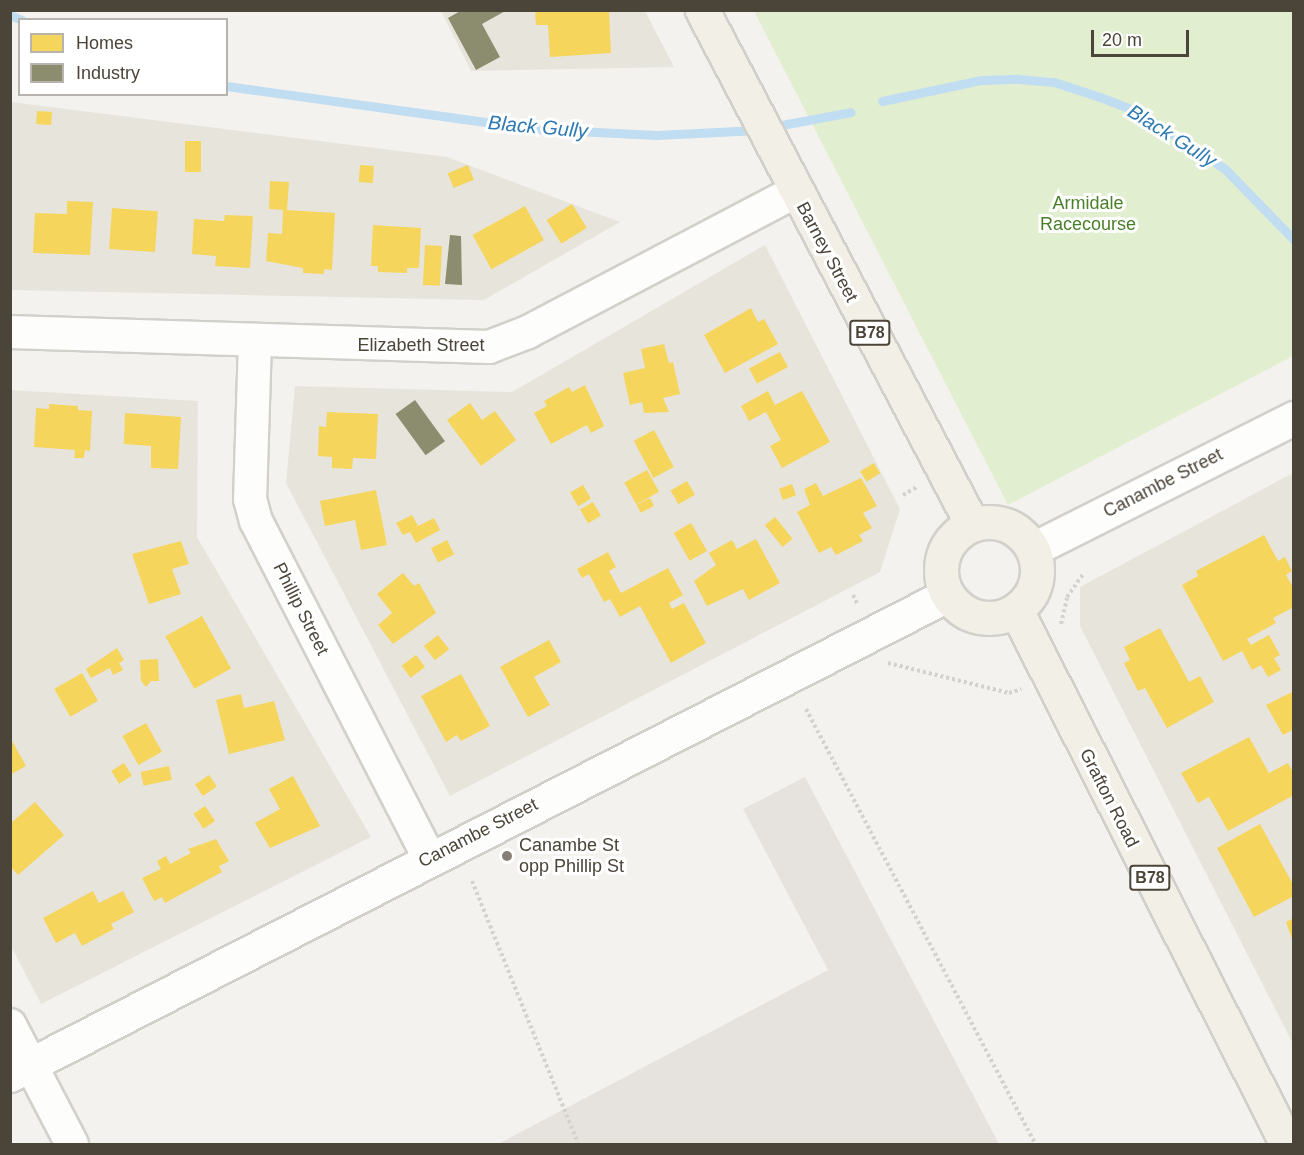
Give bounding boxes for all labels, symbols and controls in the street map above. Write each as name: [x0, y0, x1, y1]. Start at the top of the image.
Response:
legend: [18, 18, 228, 96]
scale bar: [1094, 18, 1192, 56]
text: 20 m: [1102, 30, 1142, 50]
text: Homes: [76, 33, 133, 53]
text: Industry: [76, 63, 140, 83]
water label: Black Gully: [1123, 99, 1221, 173]
water label: Black Gully: [487, 111, 589, 143]
park label: Armidale Racecourse: [1040, 193, 1136, 236]
street label: Barney Street: [792, 198, 862, 306]
road number: B78: [849, 320, 891, 346]
street label: Elizabeth Street: [357, 334, 485, 356]
street label: Canambe Street: [1100, 444, 1226, 522]
street label: Phillip Street: [268, 559, 334, 659]
street label: Grafton Road: [1075, 745, 1143, 851]
street label: Canambe Street: [415, 794, 541, 872]
place label: Canambe St opp Phillip St: [519, 835, 624, 878]
marker: Canambe St opp Phillip St: [500, 849, 514, 863]
road number: B78: [1129, 865, 1171, 891]

